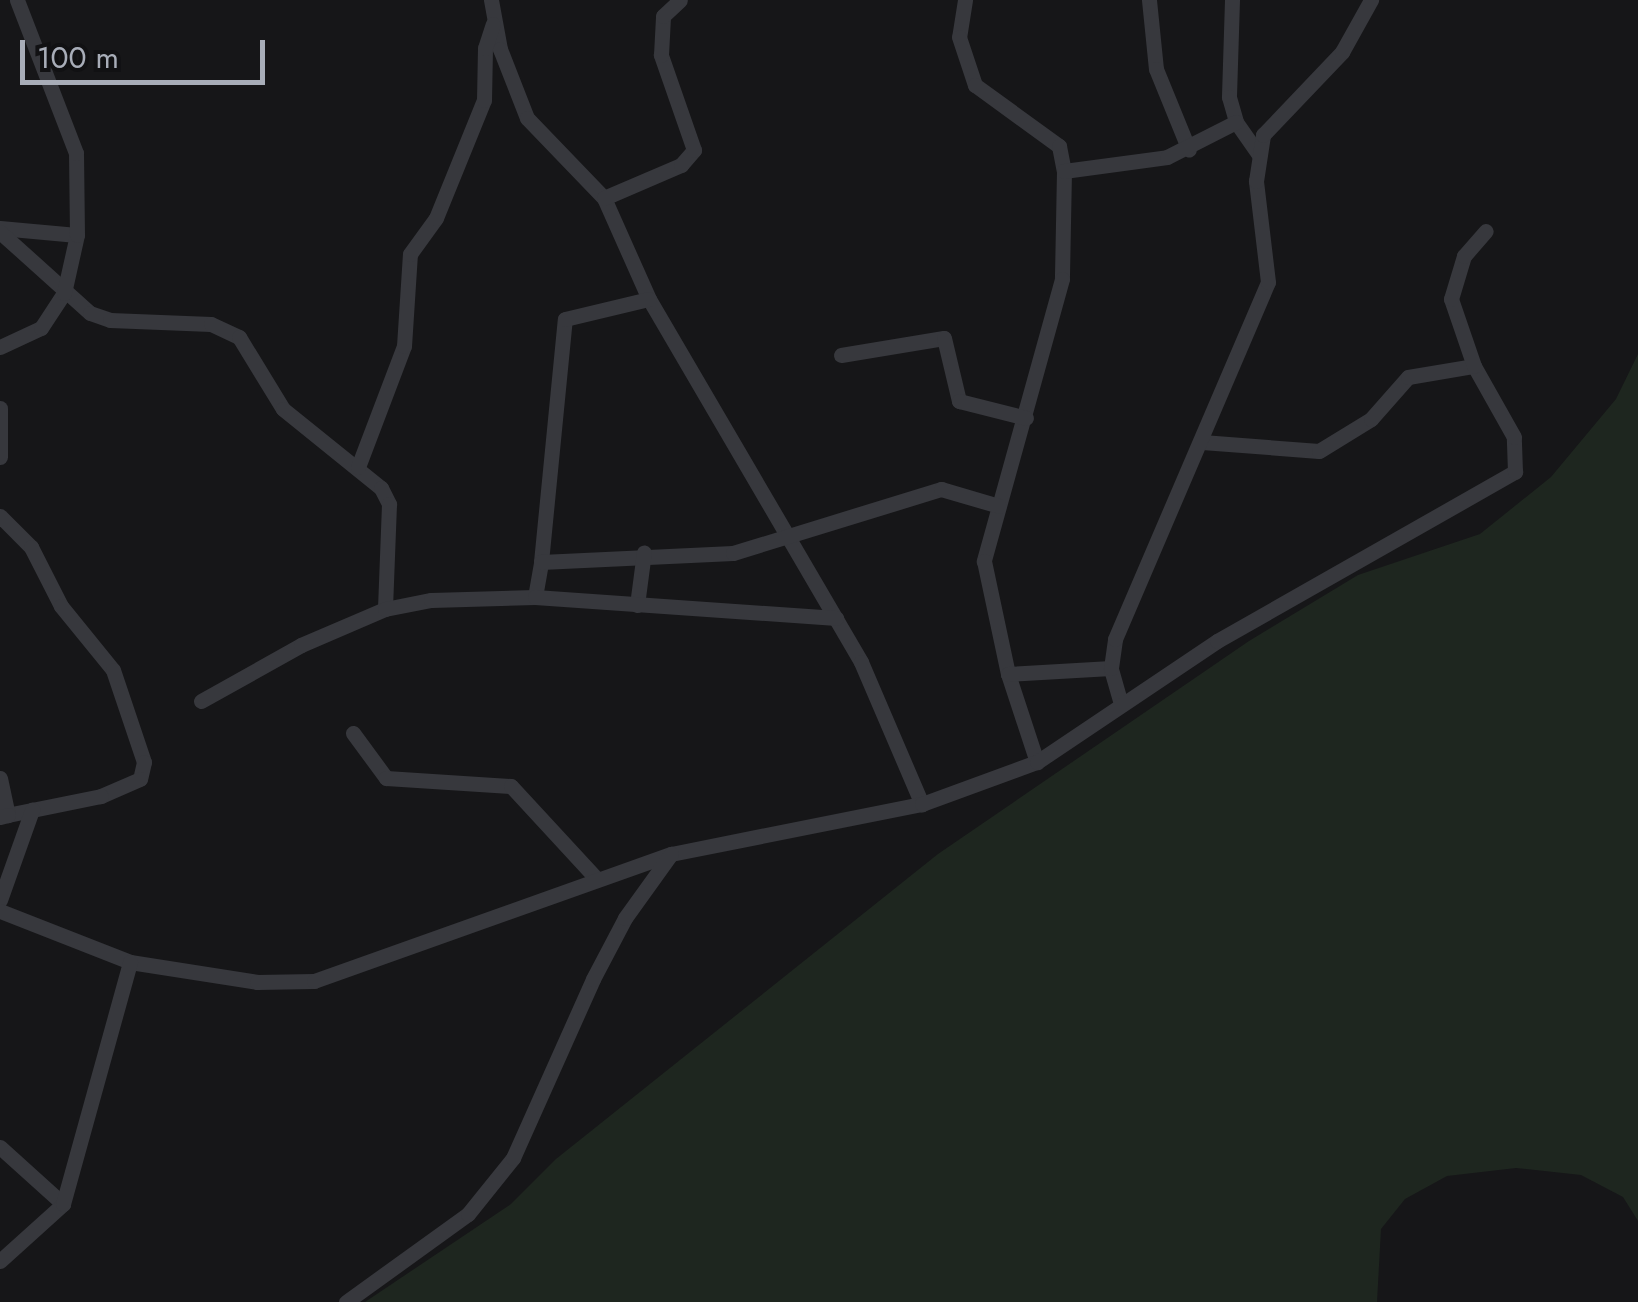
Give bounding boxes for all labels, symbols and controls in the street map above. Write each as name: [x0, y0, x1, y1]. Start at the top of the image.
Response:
scale bar: [25, 20, 270, 82]
text: 100 m: [37, 36, 119, 79]

